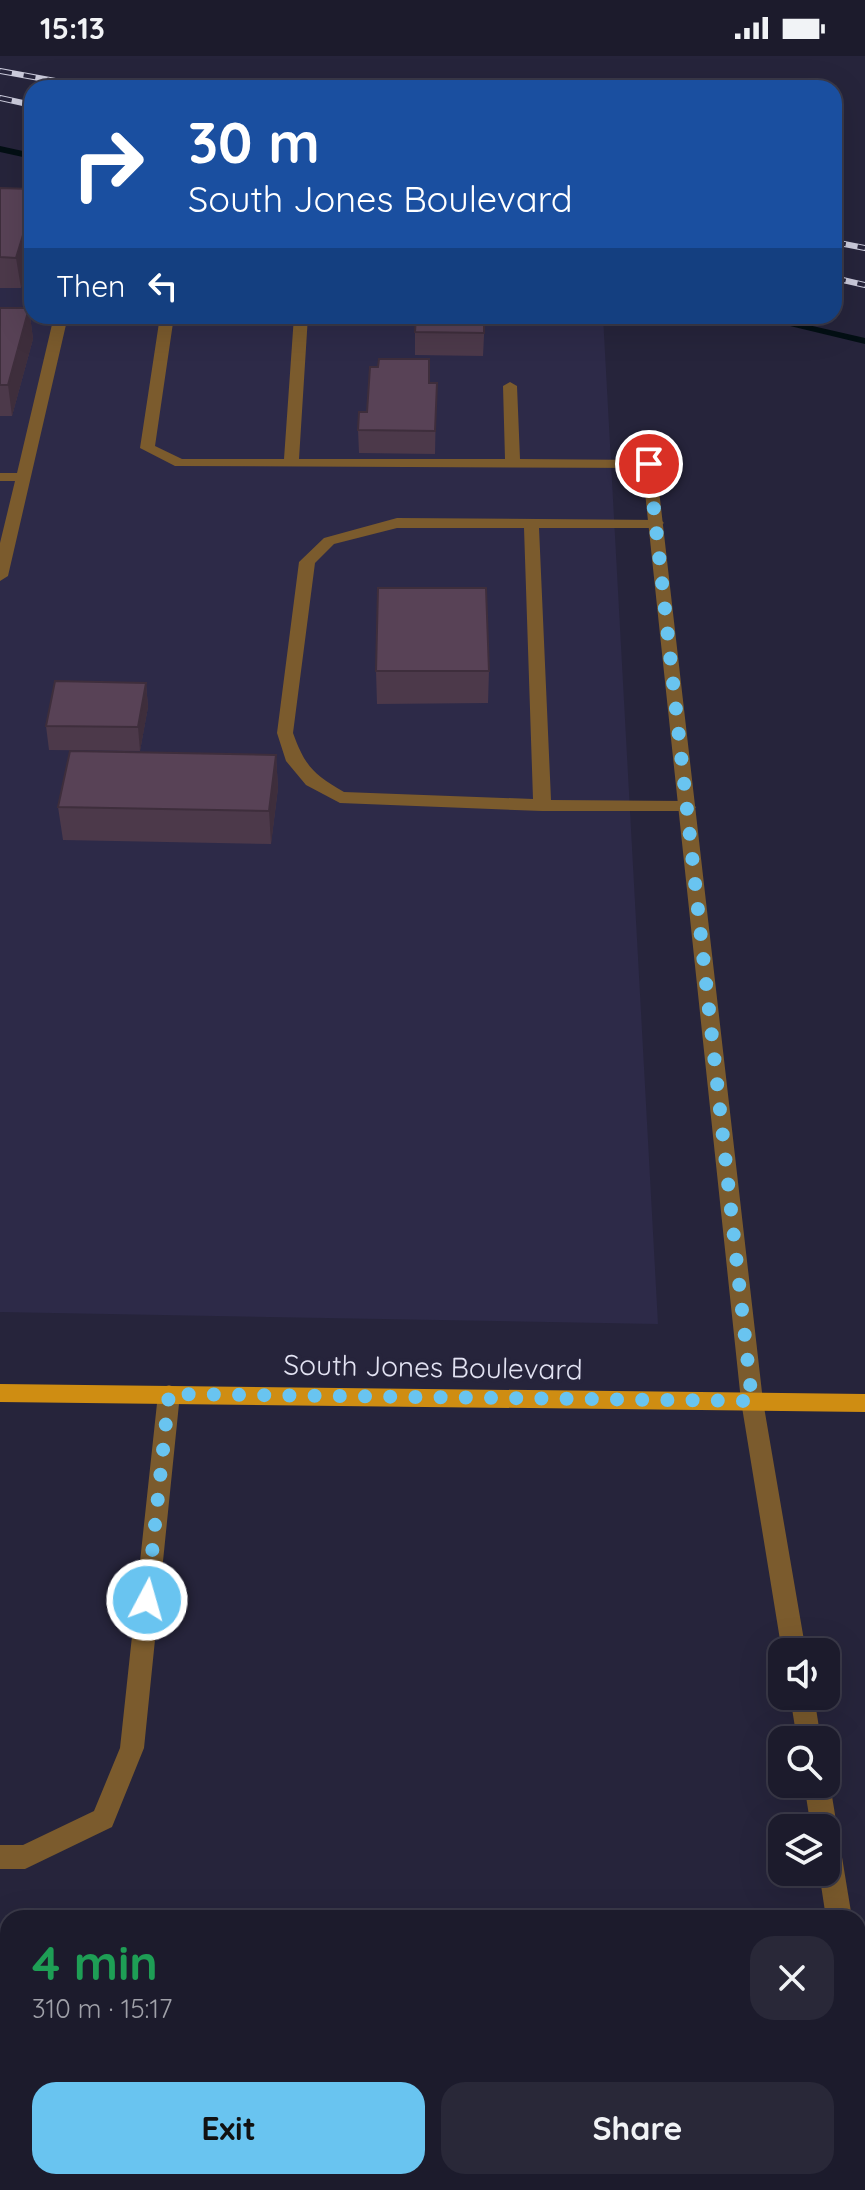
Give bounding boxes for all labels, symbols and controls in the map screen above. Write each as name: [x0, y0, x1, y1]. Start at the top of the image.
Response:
text: 15:13: [40, 9, 105, 47]
text: 30 m: [188, 107, 320, 177]
icon: right: [56, 112, 160, 216]
text: South Jones Boulevard: [188, 176, 573, 221]
icon: left: [141, 264, 185, 308]
text: Then: [56, 267, 125, 305]
pin: [615, 430, 683, 498]
icon: arrive: [627, 442, 671, 486]
street label: South Jones Boulevard: [283, 1346, 583, 1387]
position arrow: [105, 1558, 189, 1642]
map controls: [768, 1638, 840, 1886]
button: sound: [768, 1638, 840, 1710]
button: search: [768, 1726, 840, 1798]
button: layers: [768, 1814, 840, 1886]
text: 4 min: [32, 1932, 158, 1992]
button: close: [750, 1936, 834, 2020]
text: 310 m · 15:17: [32, 1992, 172, 2025]
button: Exit: [32, 2082, 425, 2174]
button: Share: [441, 2082, 834, 2174]

